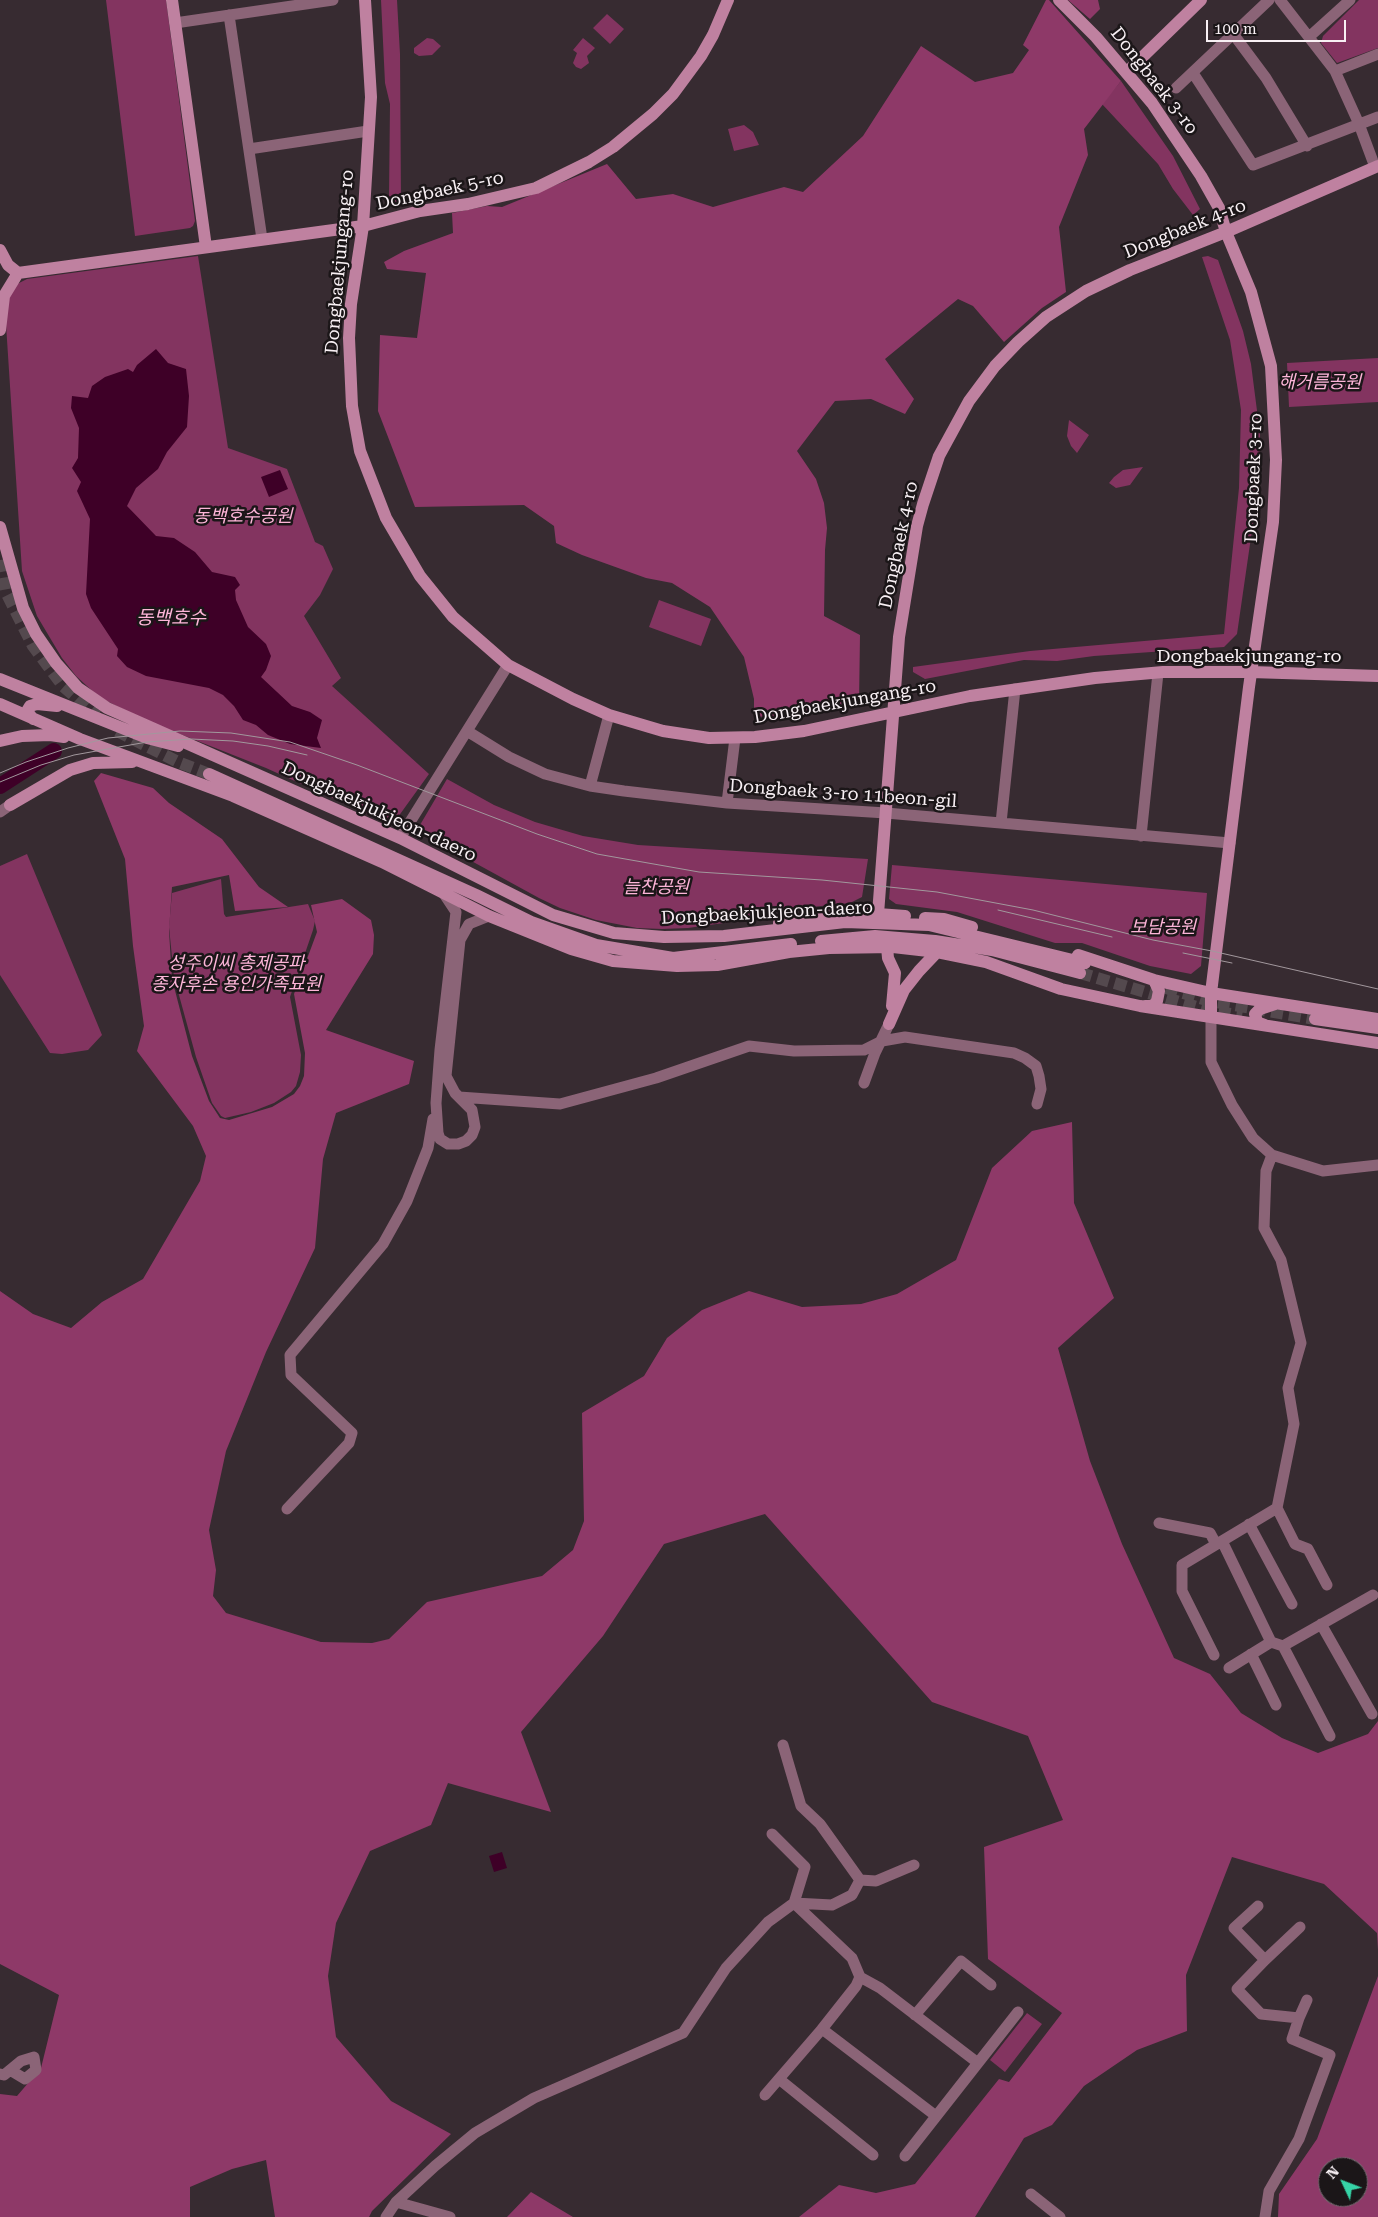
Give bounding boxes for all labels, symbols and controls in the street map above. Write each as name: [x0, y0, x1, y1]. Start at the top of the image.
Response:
scale bar: [1208, 10, 1348, 42]
text: 100 m: [1214, 20, 1257, 38]
street label: Dongbaek 3-ro: [1106, 23, 1202, 139]
street label: Dongbaek 5-ro: [374, 167, 506, 215]
street label: Dongbaekjungang-ro: [321, 169, 359, 355]
street label: Dongbaek 4-ro: [1121, 195, 1249, 263]
park label: 해거름공원: [1279, 372, 1361, 394]
street label: Dongbaek 3-ro: [1241, 413, 1267, 543]
street label: Dongbaek 4-ro: [875, 479, 923, 611]
park label: 동백호수공원: [193, 506, 293, 528]
water label: 동백호수: [136, 607, 206, 629]
street label: Dongbaekjungang-ro: [1157, 646, 1341, 668]
street label: Dongbaekjungang-ro: [752, 675, 938, 729]
street label: Dongbaekjukjeon-daero: [278, 757, 480, 867]
street label: Dongbaek 3-ro 11beon-gil: [728, 775, 958, 813]
park label: 늘찬공원: [623, 877, 689, 899]
street label: Dongbaekjukjeon-daero: [660, 897, 874, 929]
park label: 보담공원: [1130, 917, 1196, 939]
park label: 성주이씨 총제공파 종자후손 용인가족묘원: [151, 953, 321, 996]
north arrow: [1318, 2157, 1368, 2207]
text: N: [1323, 2163, 1342, 2182]

